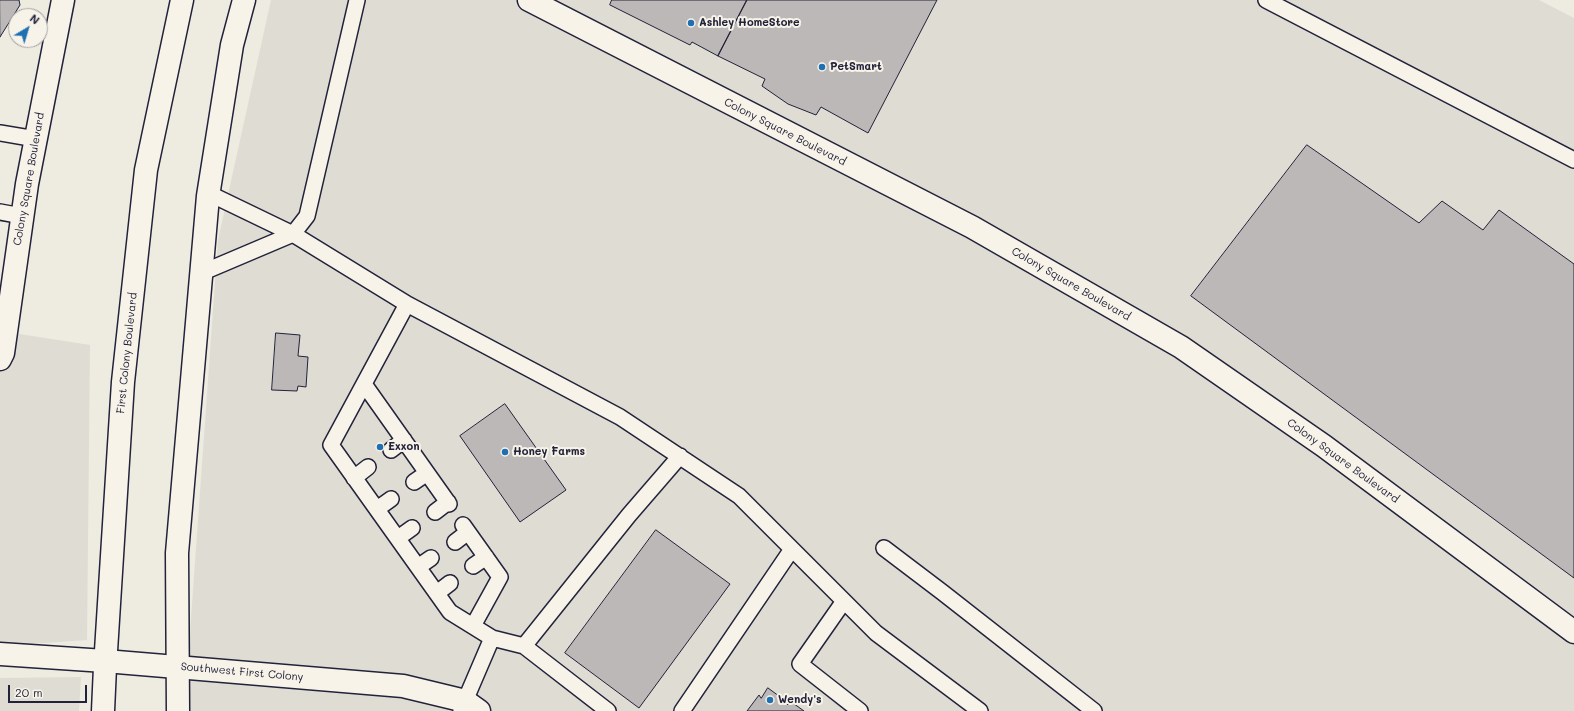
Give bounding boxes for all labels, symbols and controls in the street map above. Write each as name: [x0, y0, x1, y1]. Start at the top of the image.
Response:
north arrow: [8, 8, 48, 48]
text: N: [27, 10, 43, 27]
place label: Ashley HomeStore: [699, 16, 800, 30]
marker: Ashley HomeStore: [686, 18, 696, 28]
place label: PetSmart: [830, 60, 882, 74]
marker: PetSmart: [817, 62, 827, 72]
street label: Colony Square Boulevard: [722, 95, 848, 169]
street label: Colony Square Boulevard: [11, 111, 47, 247]
street label: Colony Square Boulevard: [1009, 245, 1133, 323]
street label: First Colony Boulevard: [114, 292, 140, 414]
street label: Colony Square Boulevard: [1284, 416, 1402, 506]
place label: Exxon: [388, 440, 420, 454]
marker: Exxon: [375, 442, 385, 452]
place label: Honey Farms: [513, 445, 585, 459]
marker: Honey Farms: [500, 447, 510, 457]
street label: Southwest First Colony: [180, 660, 304, 684]
scale bar: [10, 677, 89, 703]
text: 20 m: [15, 684, 43, 700]
place label: Wendy's: [778, 693, 822, 707]
marker: Wendy's: [765, 695, 775, 705]

